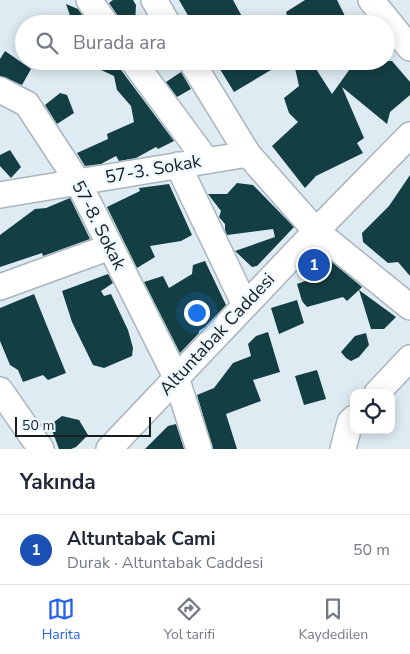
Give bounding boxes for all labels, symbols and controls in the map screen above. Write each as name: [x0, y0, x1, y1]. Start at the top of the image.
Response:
search box: [15, 15, 395, 70]
icon: search: [33, 29, 61, 57]
text: Burada ara: [73, 30, 166, 56]
street label: 57-3. Sokak: [103, 149, 204, 189]
street label: 57-8. Sokak: [66, 176, 132, 275]
pin: 1: [298, 246, 330, 284]
street label: Altuntabak Caddesi: [154, 268, 280, 400]
your location: [184, 300, 210, 326]
map controls: [350, 389, 395, 434]
button: locate: [350, 389, 395, 434]
scale bar: [15, 414, 151, 437]
text: 50 m: [22, 416, 54, 435]
text: Yakında: [20, 468, 96, 496]
text: Altuntabak Cami: [67, 526, 216, 552]
text: 1: [31, 539, 41, 561]
text: 50 m: [353, 539, 390, 561]
text: Durak · Altuntabak Caddesi: [67, 552, 263, 574]
tab: Harita: [42, 595, 80, 644]
tab: Yol tarifi: [164, 595, 215, 644]
tab: Kaydedilen: [298, 595, 368, 644]

